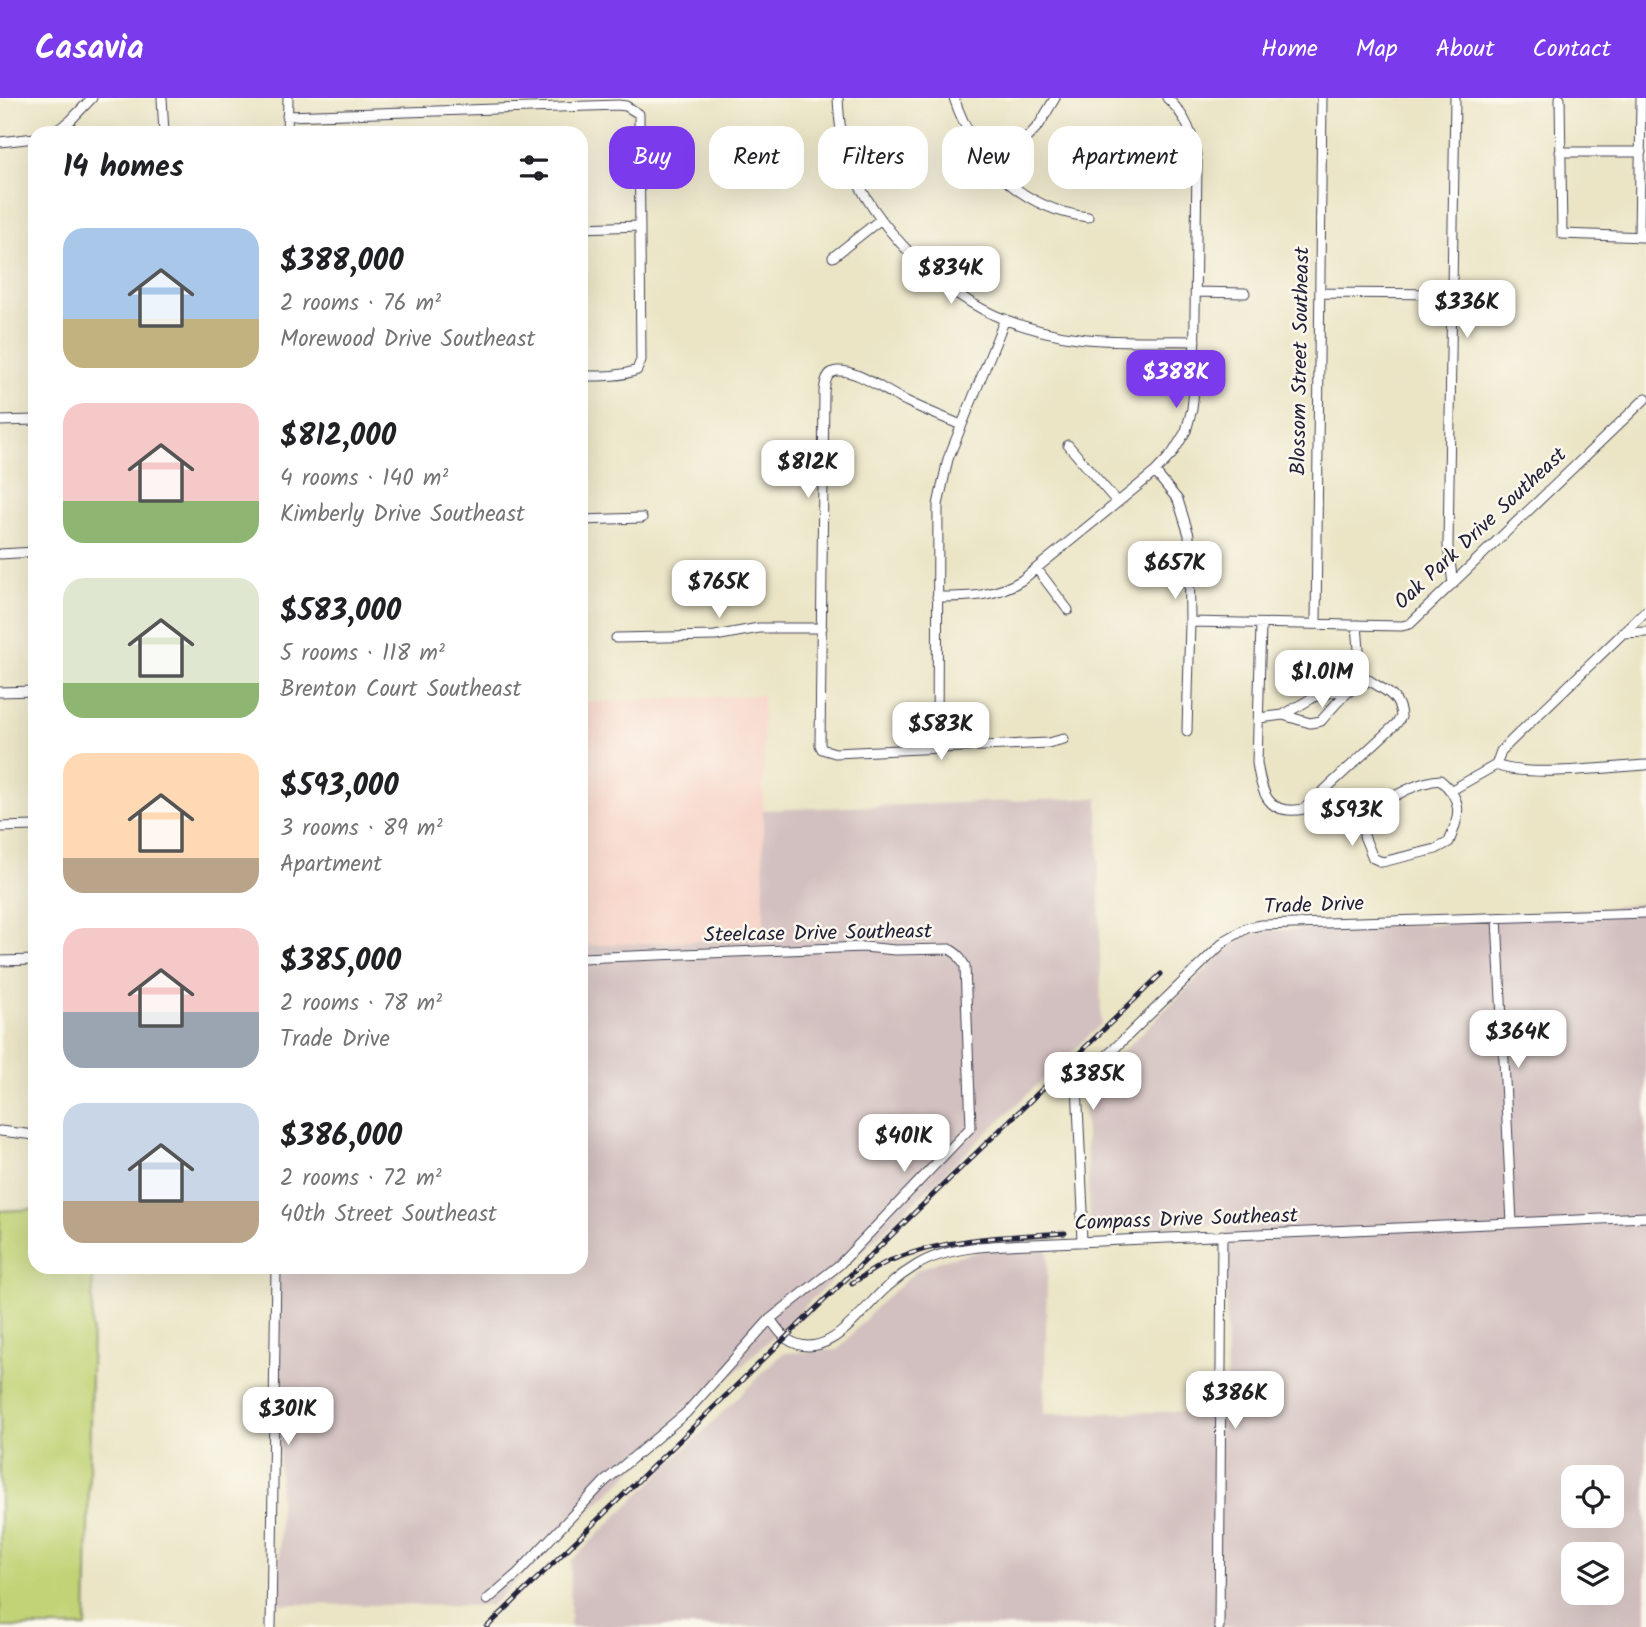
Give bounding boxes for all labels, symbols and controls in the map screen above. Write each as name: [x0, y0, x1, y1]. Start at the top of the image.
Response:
text: Casavia: [35, 23, 144, 76]
text: Home: [1261, 30, 1318, 69]
text: Map: [1356, 30, 1398, 69]
text: About: [1436, 30, 1494, 69]
text: Contact: [1532, 30, 1611, 69]
chip: Buy: [609, 126, 695, 189]
chip: Rent: [709, 126, 804, 189]
chip: Filters: [818, 126, 928, 189]
chip: New: [942, 126, 1034, 189]
chip: Apartment: [1048, 126, 1202, 189]
text: 14 homes: [63, 144, 184, 192]
icon: filters: [515, 149, 553, 187]
text: $388,000: [280, 238, 404, 286]
street label: Blossom Street Southeast: [1283, 245, 1320, 476]
pin: $834K: [902, 246, 1000, 306]
text: $834K: [918, 251, 984, 287]
icon: home: [119, 256, 203, 340]
pin: $336K: [1418, 280, 1516, 340]
text: $336K: [1434, 285, 1500, 321]
text: 2 rooms · 76 m²: [280, 286, 441, 322]
text: Morewood Drive Southeast: [280, 322, 536, 358]
pin: $388K: [1127, 350, 1225, 410]
text: $388K: [1142, 355, 1210, 391]
text: $812,000: [280, 413, 396, 461]
icon: home: [119, 431, 203, 515]
street label: Oak Park Drive Southeast: [1387, 439, 1576, 618]
pin: $812K: [759, 440, 857, 500]
text: $812K: [777, 445, 839, 481]
text: 4 rooms · 140 m²: [280, 461, 448, 497]
text: Kimberly Drive Southeast: [280, 497, 525, 533]
pin: $657K: [1126, 542, 1224, 601]
text: $657K: [1144, 546, 1206, 582]
pin: $765K: [670, 560, 768, 620]
text: $765K: [688, 565, 750, 601]
text: $583,000: [280, 588, 401, 636]
icon: home: [119, 606, 203, 690]
text: 5 rooms · 118 m²: [280, 636, 445, 672]
pin: $1.01M: [1265, 650, 1379, 710]
text: $1.01M: [1291, 655, 1353, 691]
text: Brenton Court Southeast: [280, 672, 521, 708]
pin: $583K: [892, 702, 990, 762]
text: $583K: [908, 707, 974, 743]
text: $593,000: [280, 763, 399, 811]
icon: home: [119, 781, 203, 865]
pin: $593K: [1303, 788, 1401, 848]
text: $593K: [1320, 793, 1384, 829]
text: 3 rooms · 89 m²: [280, 811, 443, 847]
text: Apartment: [280, 847, 382, 883]
street label: Trade Drive: [1263, 888, 1365, 924]
street label: Steelcase Drive Southeast: [704, 915, 933, 952]
text: $385,000: [280, 938, 401, 986]
icon: home: [119, 956, 203, 1040]
text: 2 rooms · 78 m²: [280, 986, 442, 1022]
pin: $364K: [1469, 1010, 1567, 1070]
text: $364K: [1485, 1015, 1551, 1051]
text: Trade Drive: [280, 1022, 390, 1058]
pin: $385K: [1044, 1052, 1142, 1112]
text: $385K: [1060, 1057, 1126, 1093]
text: $386,000: [280, 1113, 402, 1161]
pin: $401K: [855, 1114, 953, 1174]
text: $401K: [875, 1119, 933, 1155]
icon: home: [119, 1131, 203, 1215]
text: 2 rooms · 72 m²: [280, 1161, 442, 1197]
text: 40th Street Southeast: [280, 1197, 497, 1233]
street label: Compass Drive Southeast: [1074, 1200, 1299, 1240]
pin: $386K: [1186, 1372, 1284, 1431]
text: $386K: [1202, 1376, 1268, 1412]
pin: $301K: [239, 1388, 337, 1447]
text: $301K: [259, 1392, 317, 1428]
map controls: [1561, 1465, 1624, 1605]
button: locate: [1561, 1465, 1624, 1528]
button: layers: [1561, 1542, 1624, 1605]

